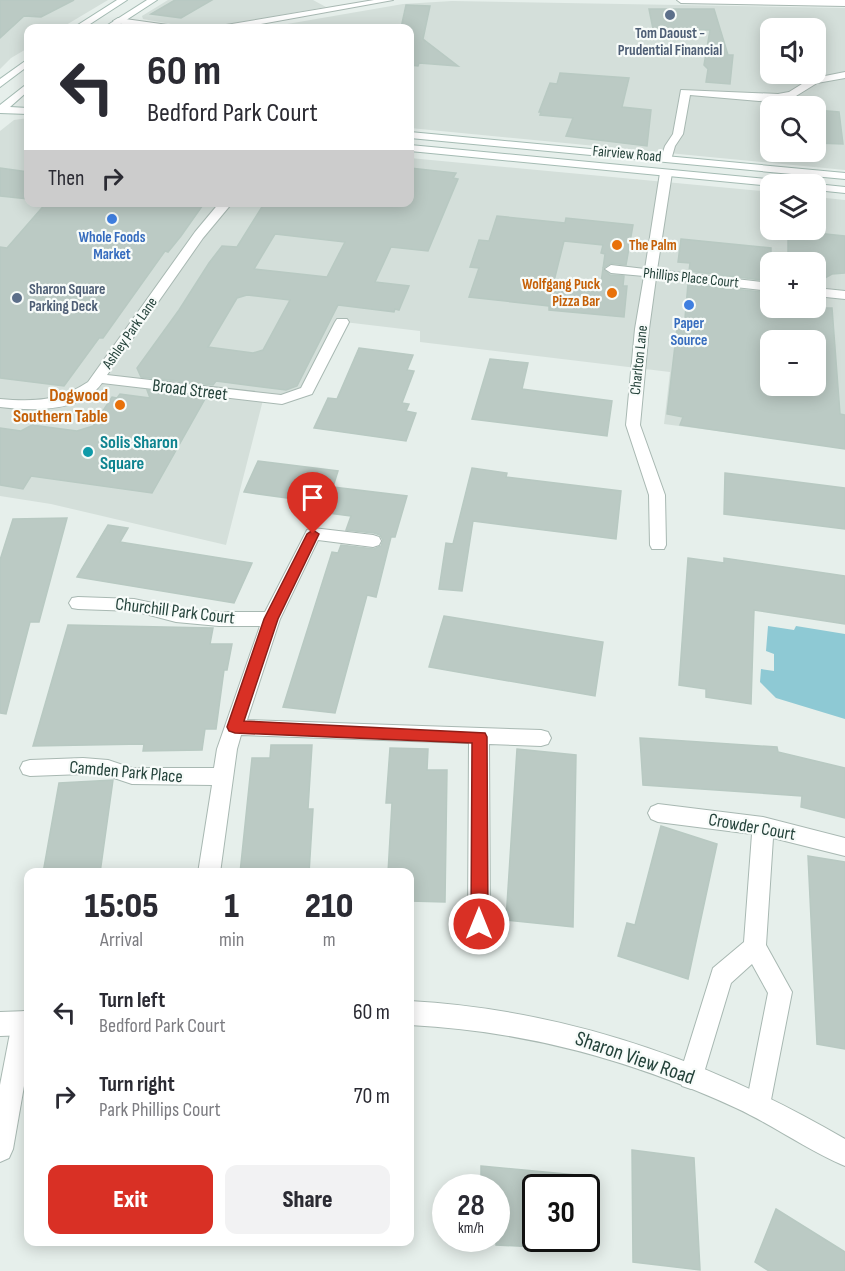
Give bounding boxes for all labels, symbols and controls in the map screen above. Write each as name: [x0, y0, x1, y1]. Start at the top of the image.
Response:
marker: Tom Daoust - Prudential Financial: [663, 8, 677, 22]
map controls: [760, 18, 826, 396]
button: sound: [760, 18, 826, 84]
place label: Tom Daoust - Prudential Financial: [618, 24, 722, 60]
text: 60 m: [147, 46, 221, 97]
icon: left: [48, 48, 126, 126]
button: search: [760, 96, 826, 162]
text: Bedford Park Court: [147, 97, 318, 129]
street label: Fairview Road: [592, 142, 662, 166]
icon: right: [96, 162, 129, 195]
text: Then: [48, 165, 84, 192]
button: layers: [760, 174, 826, 240]
marker: Whole Foods Market: [105, 212, 119, 226]
place label: Whole Foods Market: [79, 228, 146, 264]
place label: The Palm: [629, 236, 677, 255]
marker: The Palm: [610, 238, 624, 252]
button: +: [760, 252, 826, 318]
street label: Phillips Place Court: [642, 264, 740, 293]
place label: Wolfgang Puck Pizza Bar: [522, 275, 601, 311]
place label: Sharon Square Parking Deck: [29, 280, 105, 316]
marker: Wolfgang Puck Pizza Bar: [605, 286, 619, 300]
marker: Sharon Square Parking Deck: [10, 291, 24, 305]
street label: Ashley Park Lane: [98, 293, 162, 373]
marker: Paper Source: [682, 298, 696, 312]
place label: Paper Source: [670, 314, 708, 350]
street label: Charlton Lane: [626, 324, 652, 396]
button: −: [760, 330, 826, 396]
street label: Broad Street: [151, 375, 229, 405]
place label: Dogwood Southern Table: [13, 385, 108, 427]
marker: Dogwood Southern Table: [113, 398, 127, 412]
place label: Solis Sharon Square: [100, 432, 178, 474]
marker: Solis Sharon Square: [81, 445, 95, 459]
pin: [287, 472, 338, 534]
icon: arrive: [296, 481, 329, 514]
street label: Churchill Park Court: [114, 593, 236, 629]
street label: Camden Park Place: [68, 757, 184, 787]
street label: Crowder Court: [707, 809, 798, 845]
text: 15:05: [85, 885, 159, 928]
text: 1: [224, 885, 239, 928]
text: 210: [305, 885, 353, 928]
position arrow: [447, 892, 511, 956]
text: Arrival: [100, 928, 143, 952]
text: min: [219, 928, 244, 952]
text: m: [323, 928, 336, 952]
text: Turn left: [99, 987, 165, 1014]
icon: left: [48, 996, 81, 1029]
text: 60 m: [353, 999, 390, 1026]
text: Bedford Park Court: [99, 1014, 226, 1038]
street label: Sharon View Road: [572, 1026, 698, 1090]
text: Turn right: [99, 1071, 175, 1098]
icon: right: [48, 1080, 81, 1113]
text: 70 m: [354, 1083, 390, 1110]
text: Park Phillips Court: [99, 1098, 221, 1122]
button: Exit: [48, 1165, 213, 1234]
button: Share: [225, 1165, 390, 1234]
speed limit sign: 30: [522, 1174, 600, 1252]
text: 28: [457, 1188, 485, 1224]
text: km/h: [458, 1219, 484, 1238]

